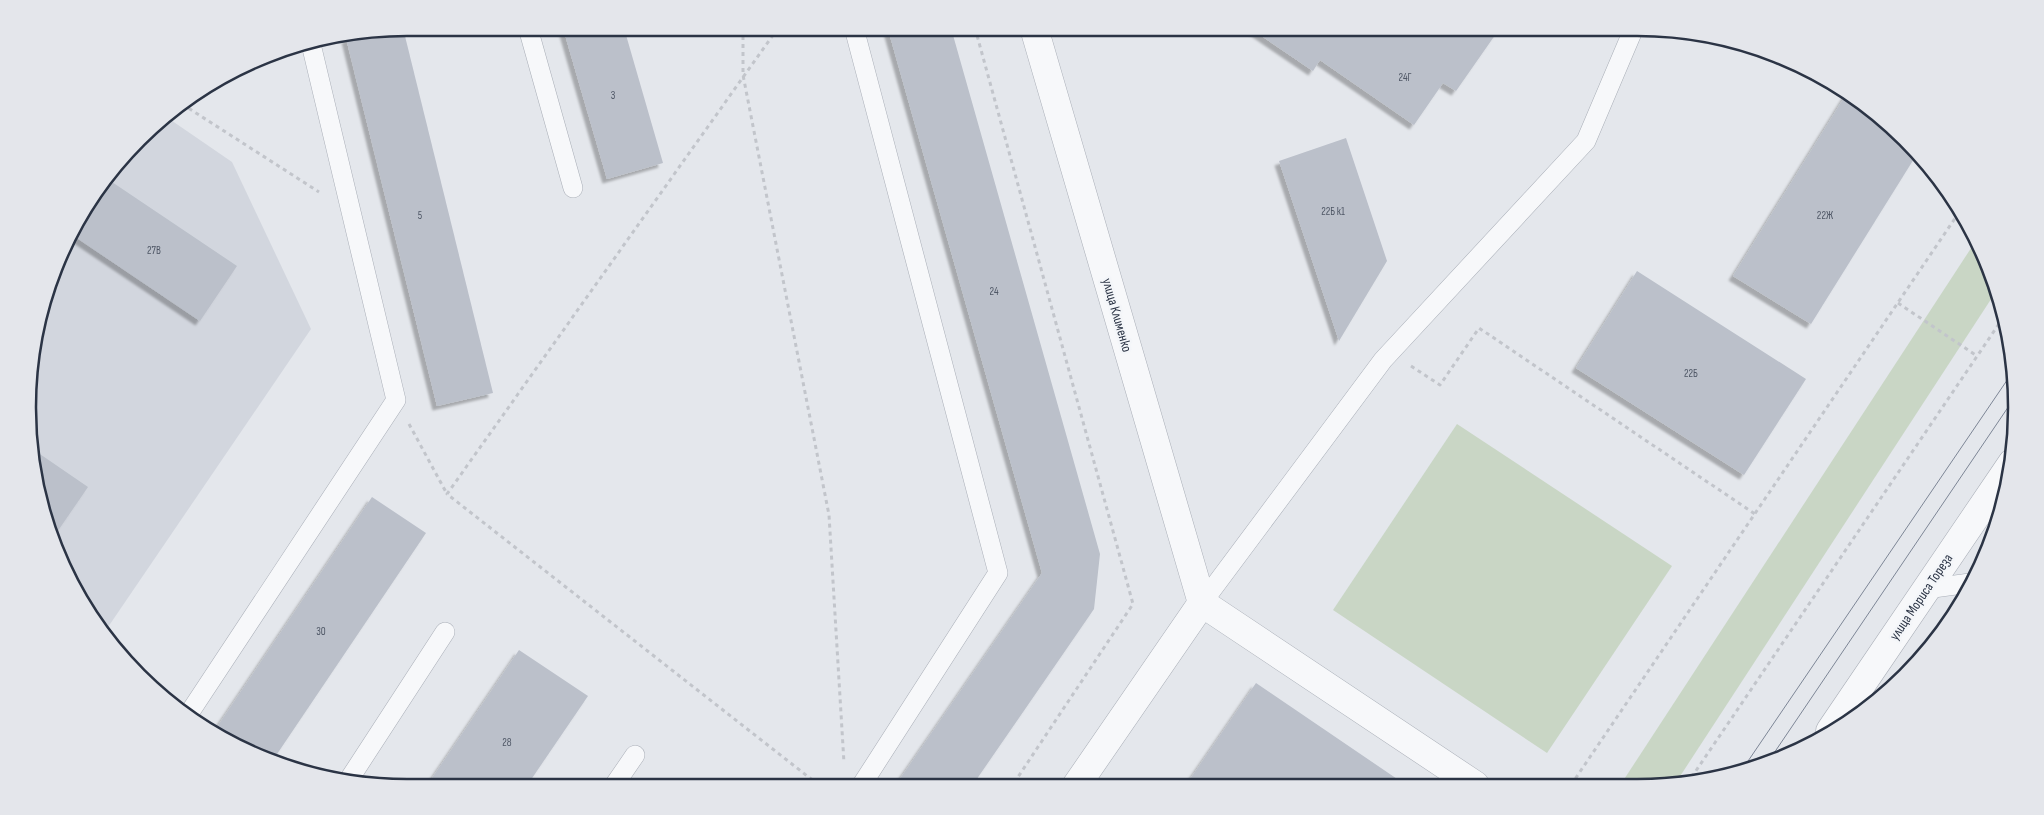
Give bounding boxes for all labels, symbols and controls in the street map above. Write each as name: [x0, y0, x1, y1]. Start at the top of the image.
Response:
house number: 24Г: [1398, 71, 1412, 84]
house number: 3: [611, 89, 616, 102]
house number: 22Б к1: [1321, 205, 1345, 218]
house number: 5: [418, 209, 422, 222]
house number: 22Ж: [1817, 209, 1833, 222]
house number: 27В: [147, 244, 161, 257]
street label: улица Клименко: [1098, 276, 1136, 354]
house number: 24: [989, 285, 999, 298]
house number: 22Б: [1684, 367, 1698, 380]
street label: улица Мориса Тореза: [1886, 550, 1956, 644]
house number: 30: [316, 625, 326, 638]
house number: 28: [502, 736, 512, 749]

